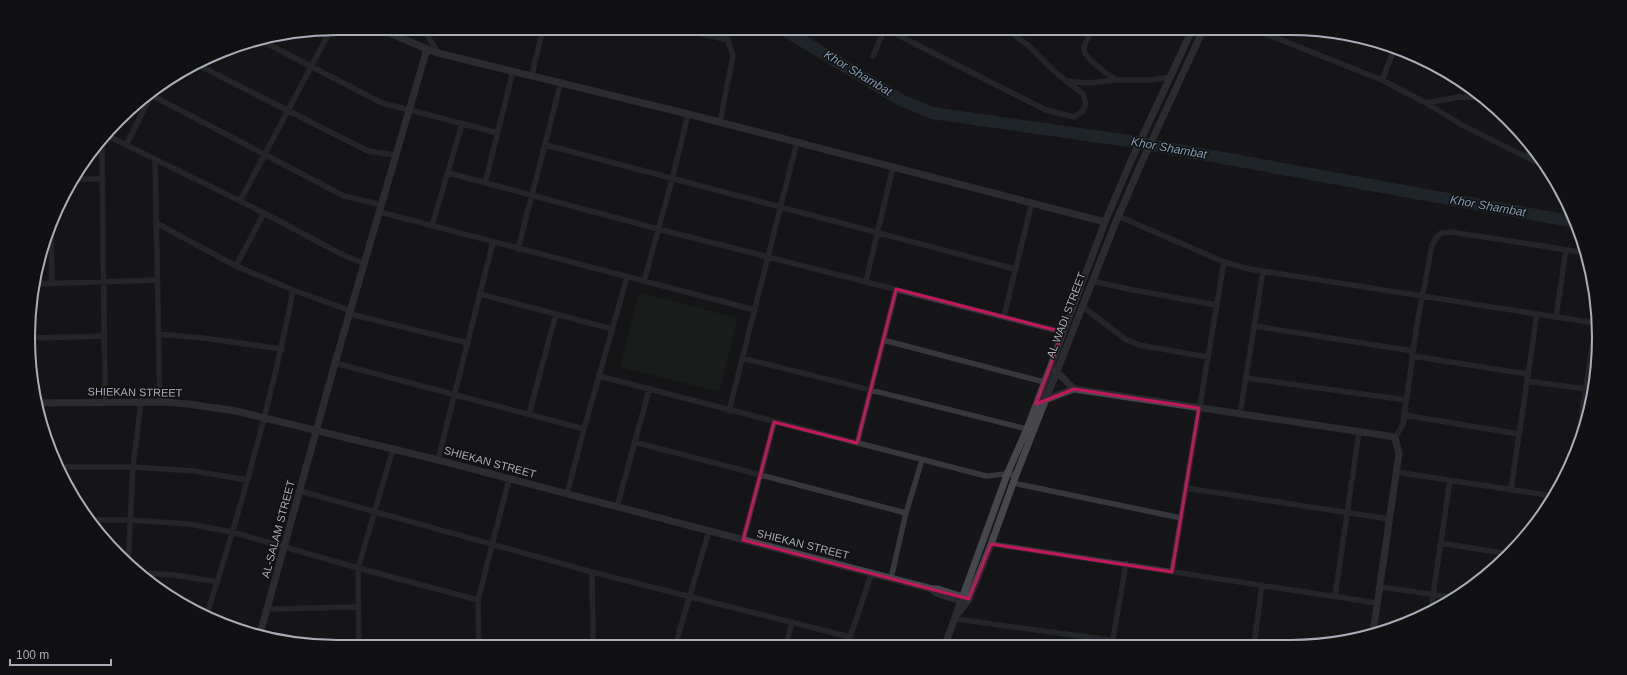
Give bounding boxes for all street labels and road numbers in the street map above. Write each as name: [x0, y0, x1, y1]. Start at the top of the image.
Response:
street label: AL WADI STREET: [1044, 270, 1088, 360]
street label: SHIEKAN STREET: [88, 385, 183, 399]
street label: SHIEKAN STREET: [443, 444, 538, 480]
street label: AL-SALAM STREET: [259, 478, 297, 579]
street label: SHIEKAN STREET: [756, 527, 851, 561]

